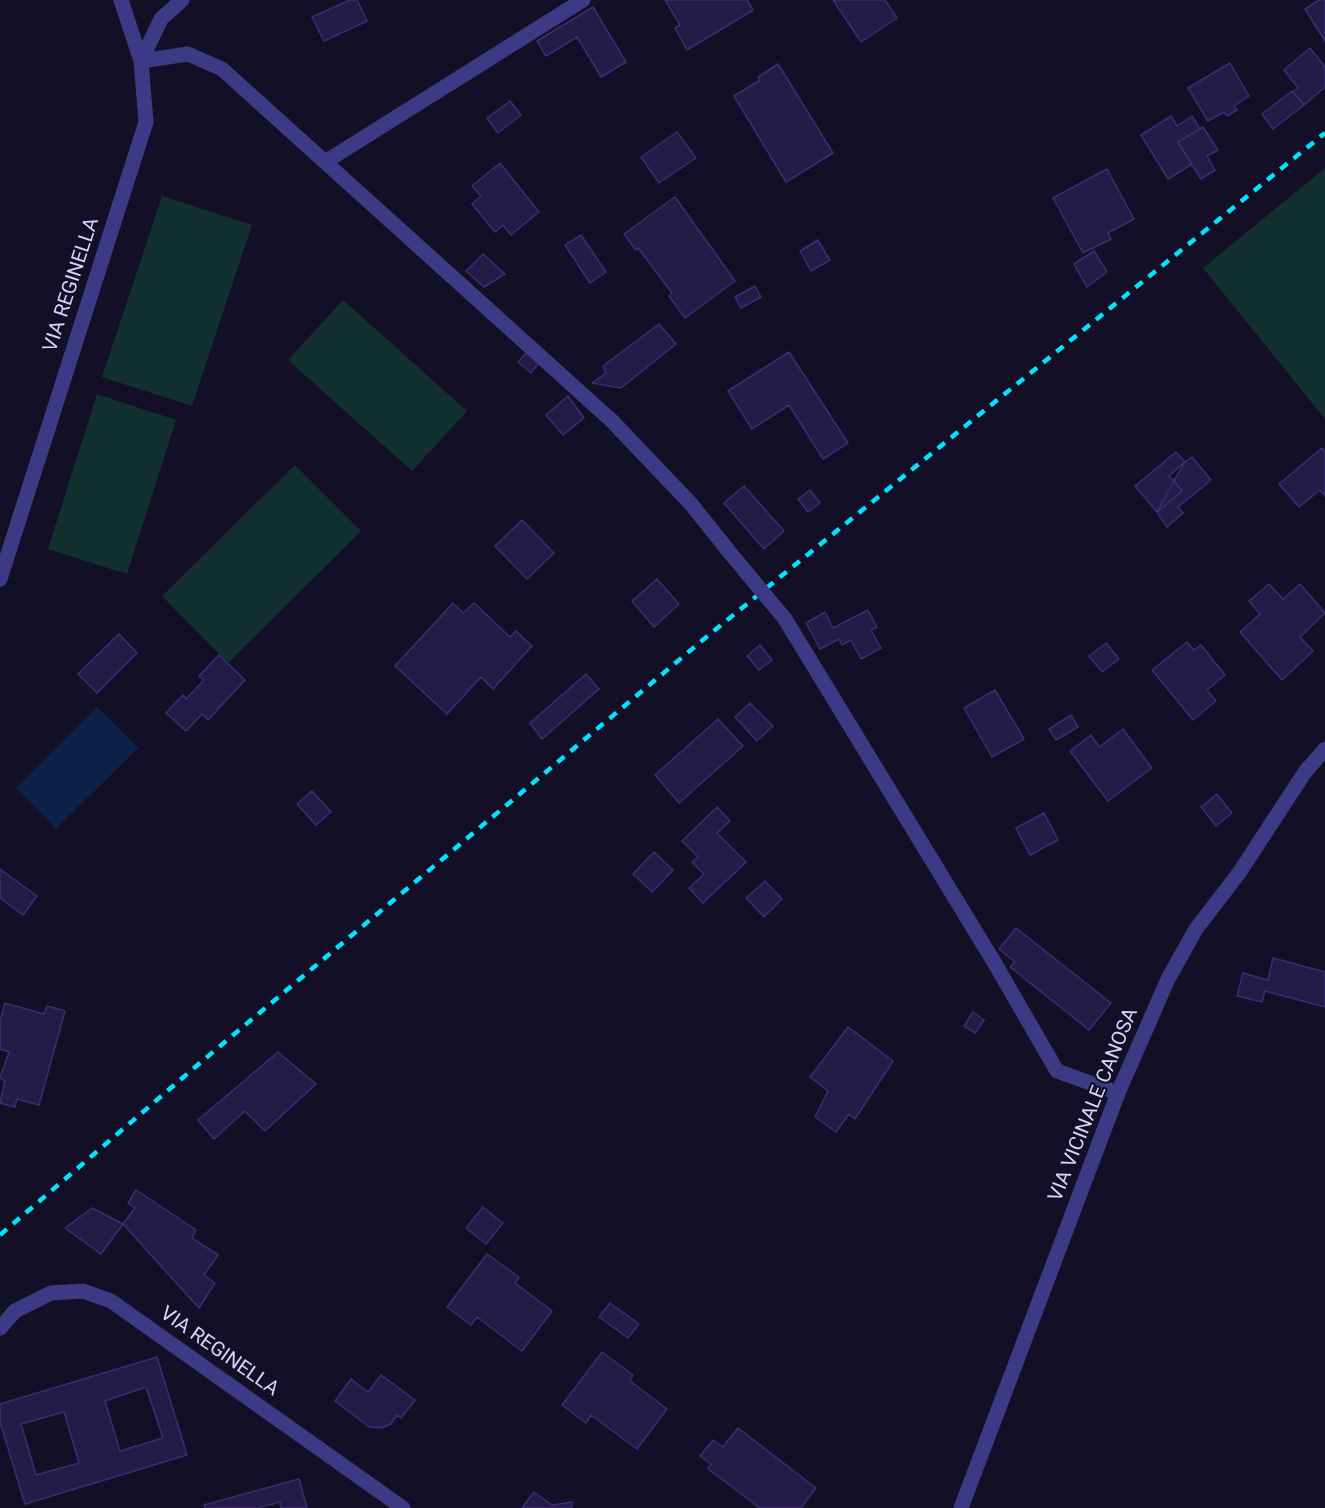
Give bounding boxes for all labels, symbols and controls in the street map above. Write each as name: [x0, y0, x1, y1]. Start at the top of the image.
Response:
street label: VIA REGINELLA: [39, 215, 105, 355]
street label: VIA VICINALE CANOSA: [1044, 1005, 1144, 1205]
street label: VIA REGINELLA: [155, 1302, 283, 1402]

